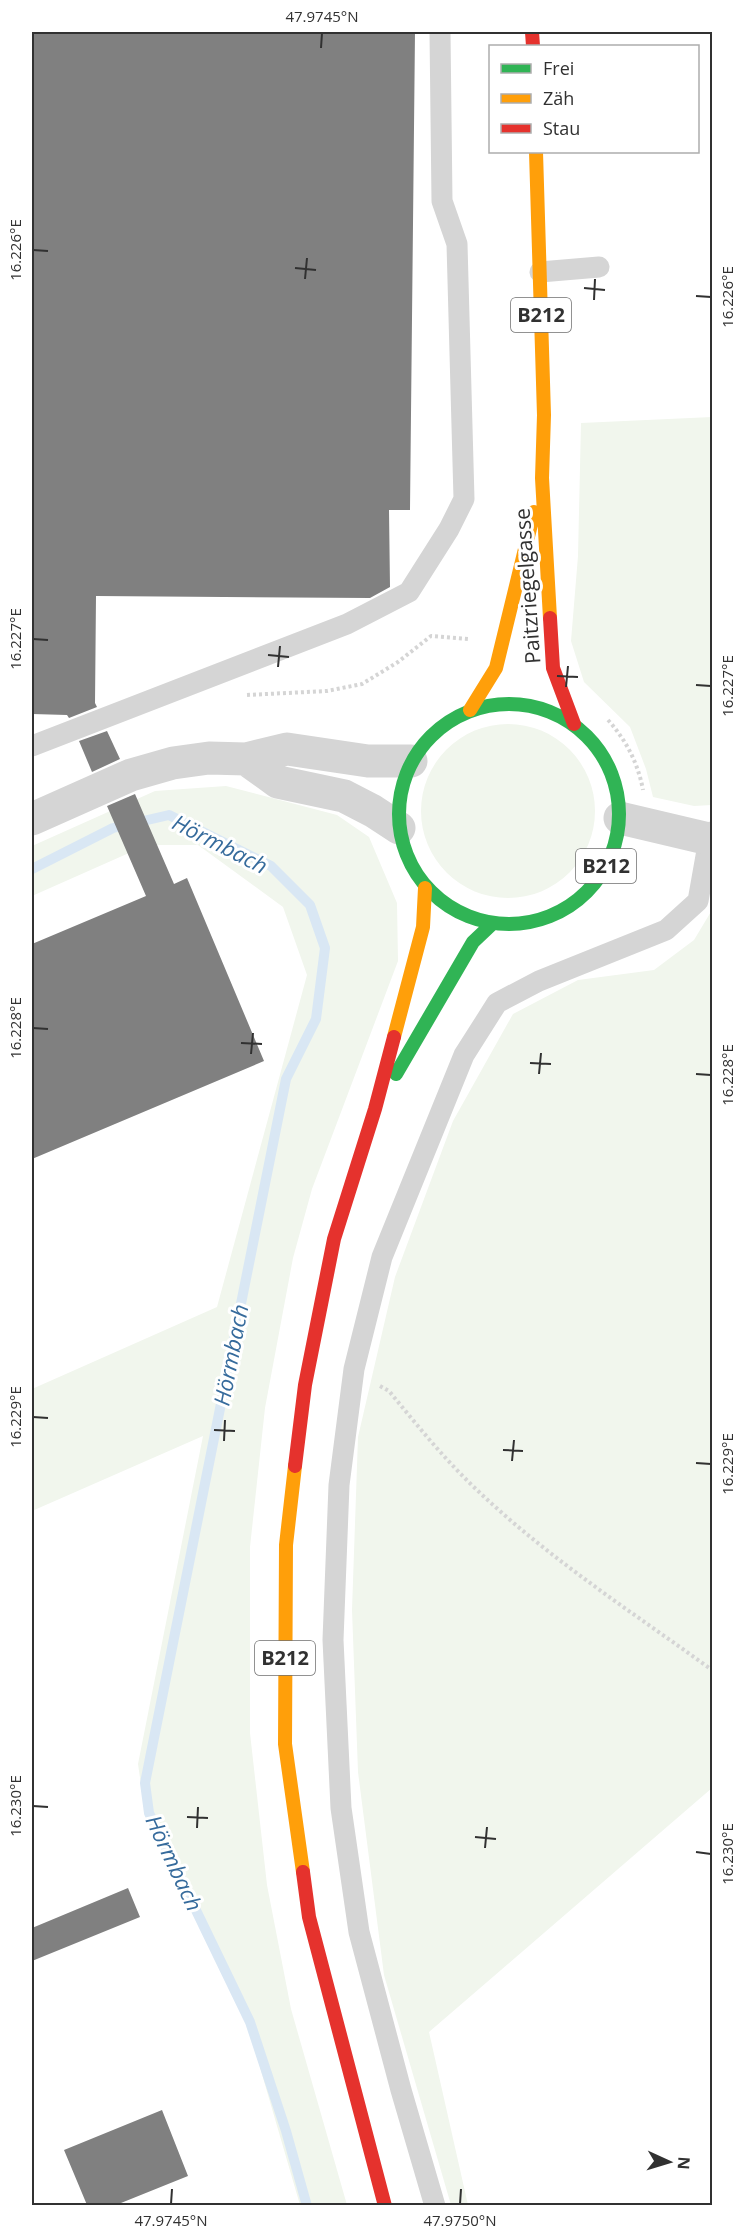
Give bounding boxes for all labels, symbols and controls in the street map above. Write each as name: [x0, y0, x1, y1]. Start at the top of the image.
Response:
text: 47.9745°N: [285, 6, 359, 26]
legend: [489, 45, 699, 153]
text: Frei: [543, 56, 574, 80]
text: Zäh: [543, 86, 574, 110]
text: Stau: [543, 116, 580, 140]
text: 16.226°E: [5, 219, 25, 281]
text: 16.226°E: [717, 266, 737, 328]
road number: B212: [511, 298, 571, 332]
street label: Paitzriegelgasse: [508, 507, 546, 665]
text: 16.227°E: [5, 608, 25, 670]
text: 16.227°E: [717, 655, 737, 717]
water label: Hörmbach: [168, 806, 273, 880]
road number: B212: [576, 849, 636, 883]
text: 16.228°E: [5, 997, 25, 1059]
text: 16.228°E: [717, 1044, 737, 1106]
water label: Hörmbach: [205, 1301, 255, 1408]
text: 16.229°E: [5, 1386, 25, 1448]
text: 16.229°E: [717, 1433, 737, 1495]
road number: B212: [255, 1641, 315, 1675]
text: 16.230°E: [5, 1775, 25, 1837]
water label: Hörmbach: [140, 1810, 210, 1916]
text: 16.230°E: [717, 1823, 737, 1885]
north arrow: [639, 2132, 699, 2192]
text: N: [673, 2156, 695, 2170]
text: 47.9745°N: [134, 2210, 208, 2230]
text: 47.9750°N: [423, 2210, 497, 2230]

